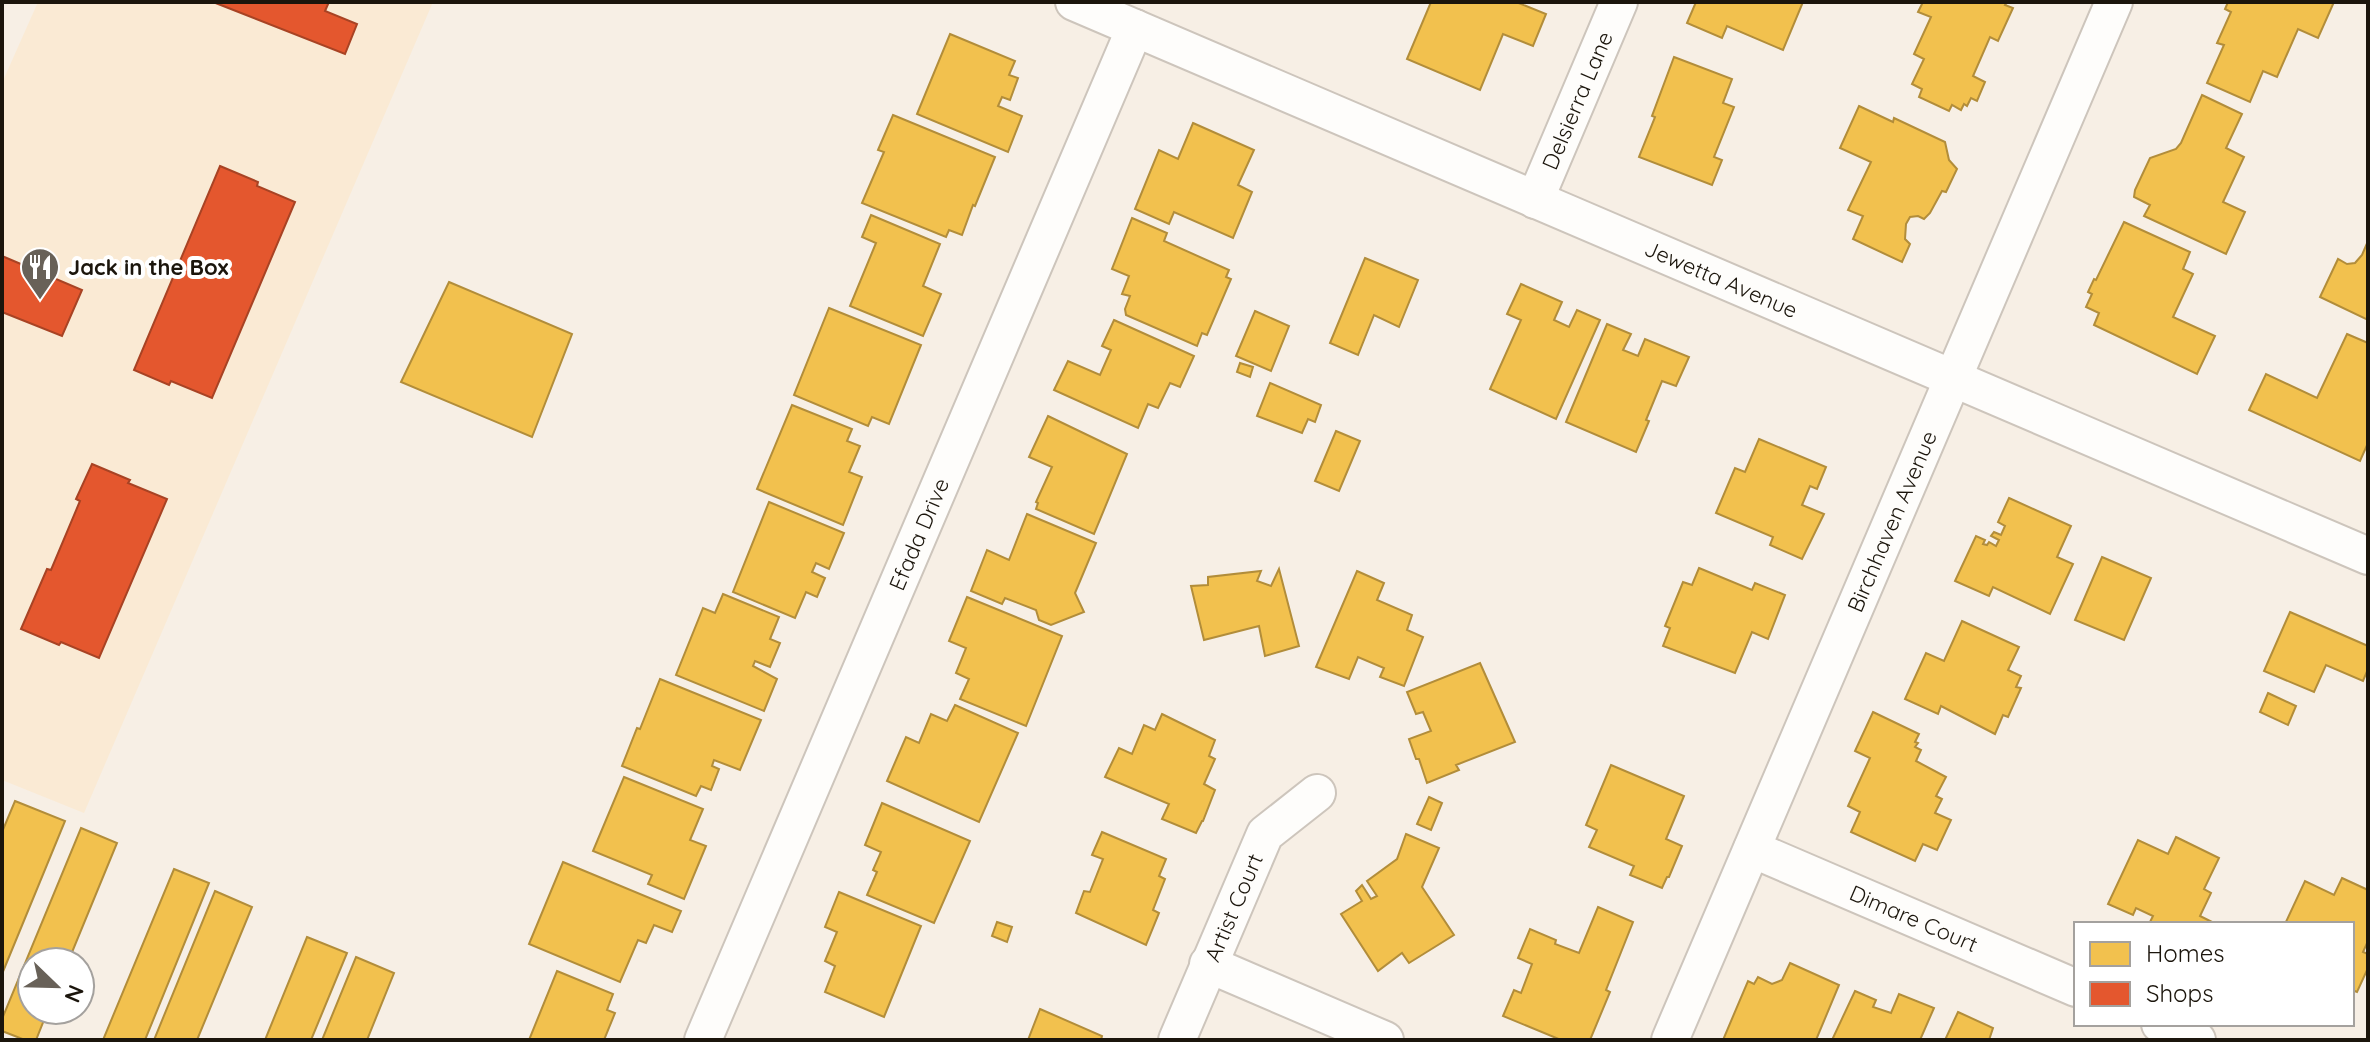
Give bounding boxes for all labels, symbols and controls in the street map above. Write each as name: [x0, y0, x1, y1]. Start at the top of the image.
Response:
street label: Delsierra Lane: [1536, 27, 1619, 174]
street label: Jewetta Avenue: [1640, 234, 1802, 324]
restaurant icon: Jack in the Box: [19, 246, 61, 301]
place label: Jack in the Box: [68, 253, 229, 281]
street label: Birchhaven Avenue: [1841, 427, 1943, 616]
street label: Efada Drive: [883, 474, 955, 595]
street label: Artist Court: [1198, 849, 1269, 966]
street label: Dimare Court: [1845, 879, 1982, 958]
legend: [2074, 922, 2354, 1026]
text: Homes: [2146, 938, 2224, 968]
north arrow: [16, 946, 96, 1026]
text: Shops: [2146, 978, 2213, 1008]
text: N: [58, 981, 90, 1007]

